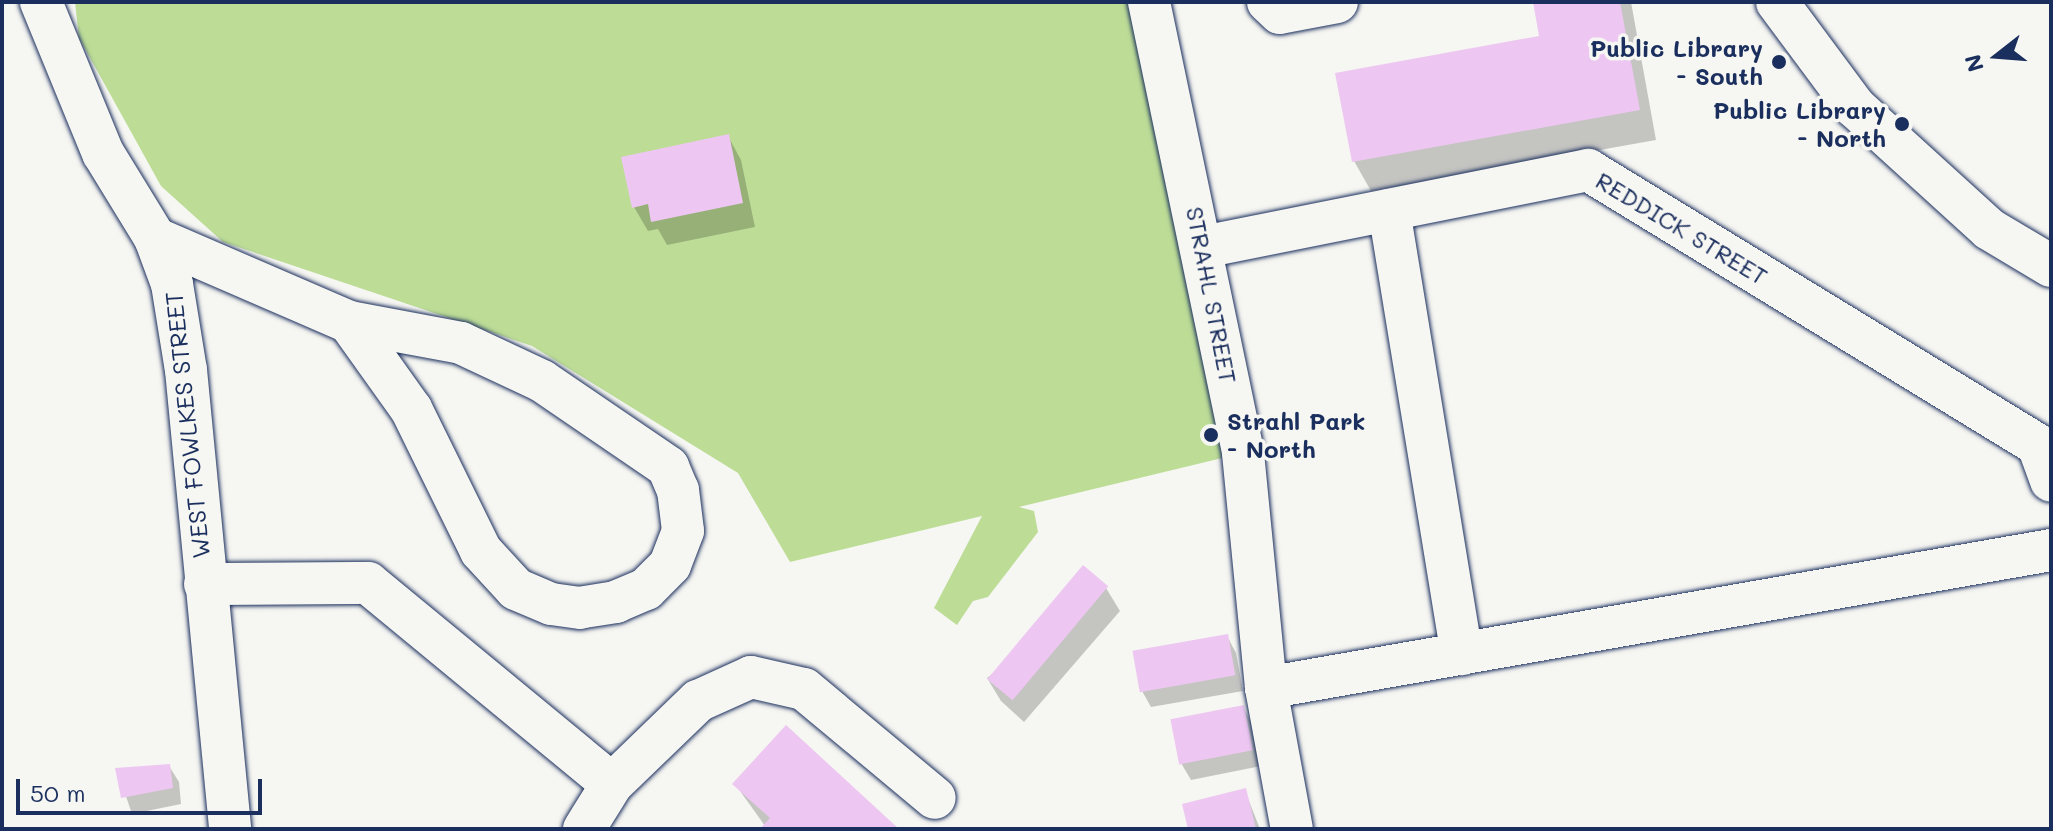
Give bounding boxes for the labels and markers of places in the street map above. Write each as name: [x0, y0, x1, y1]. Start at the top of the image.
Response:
place label: Public Library - South: [1590, 34, 1763, 90]
marker: Public Library - South: [1770, 53, 1788, 71]
place label: Public Library - North: [1713, 96, 1886, 152]
marker: Public Library - North: [1893, 115, 1911, 133]
place label: Strahl Park - North: [1227, 407, 1366, 463]
marker: Strahl Park - North: [1202, 426, 1220, 444]

